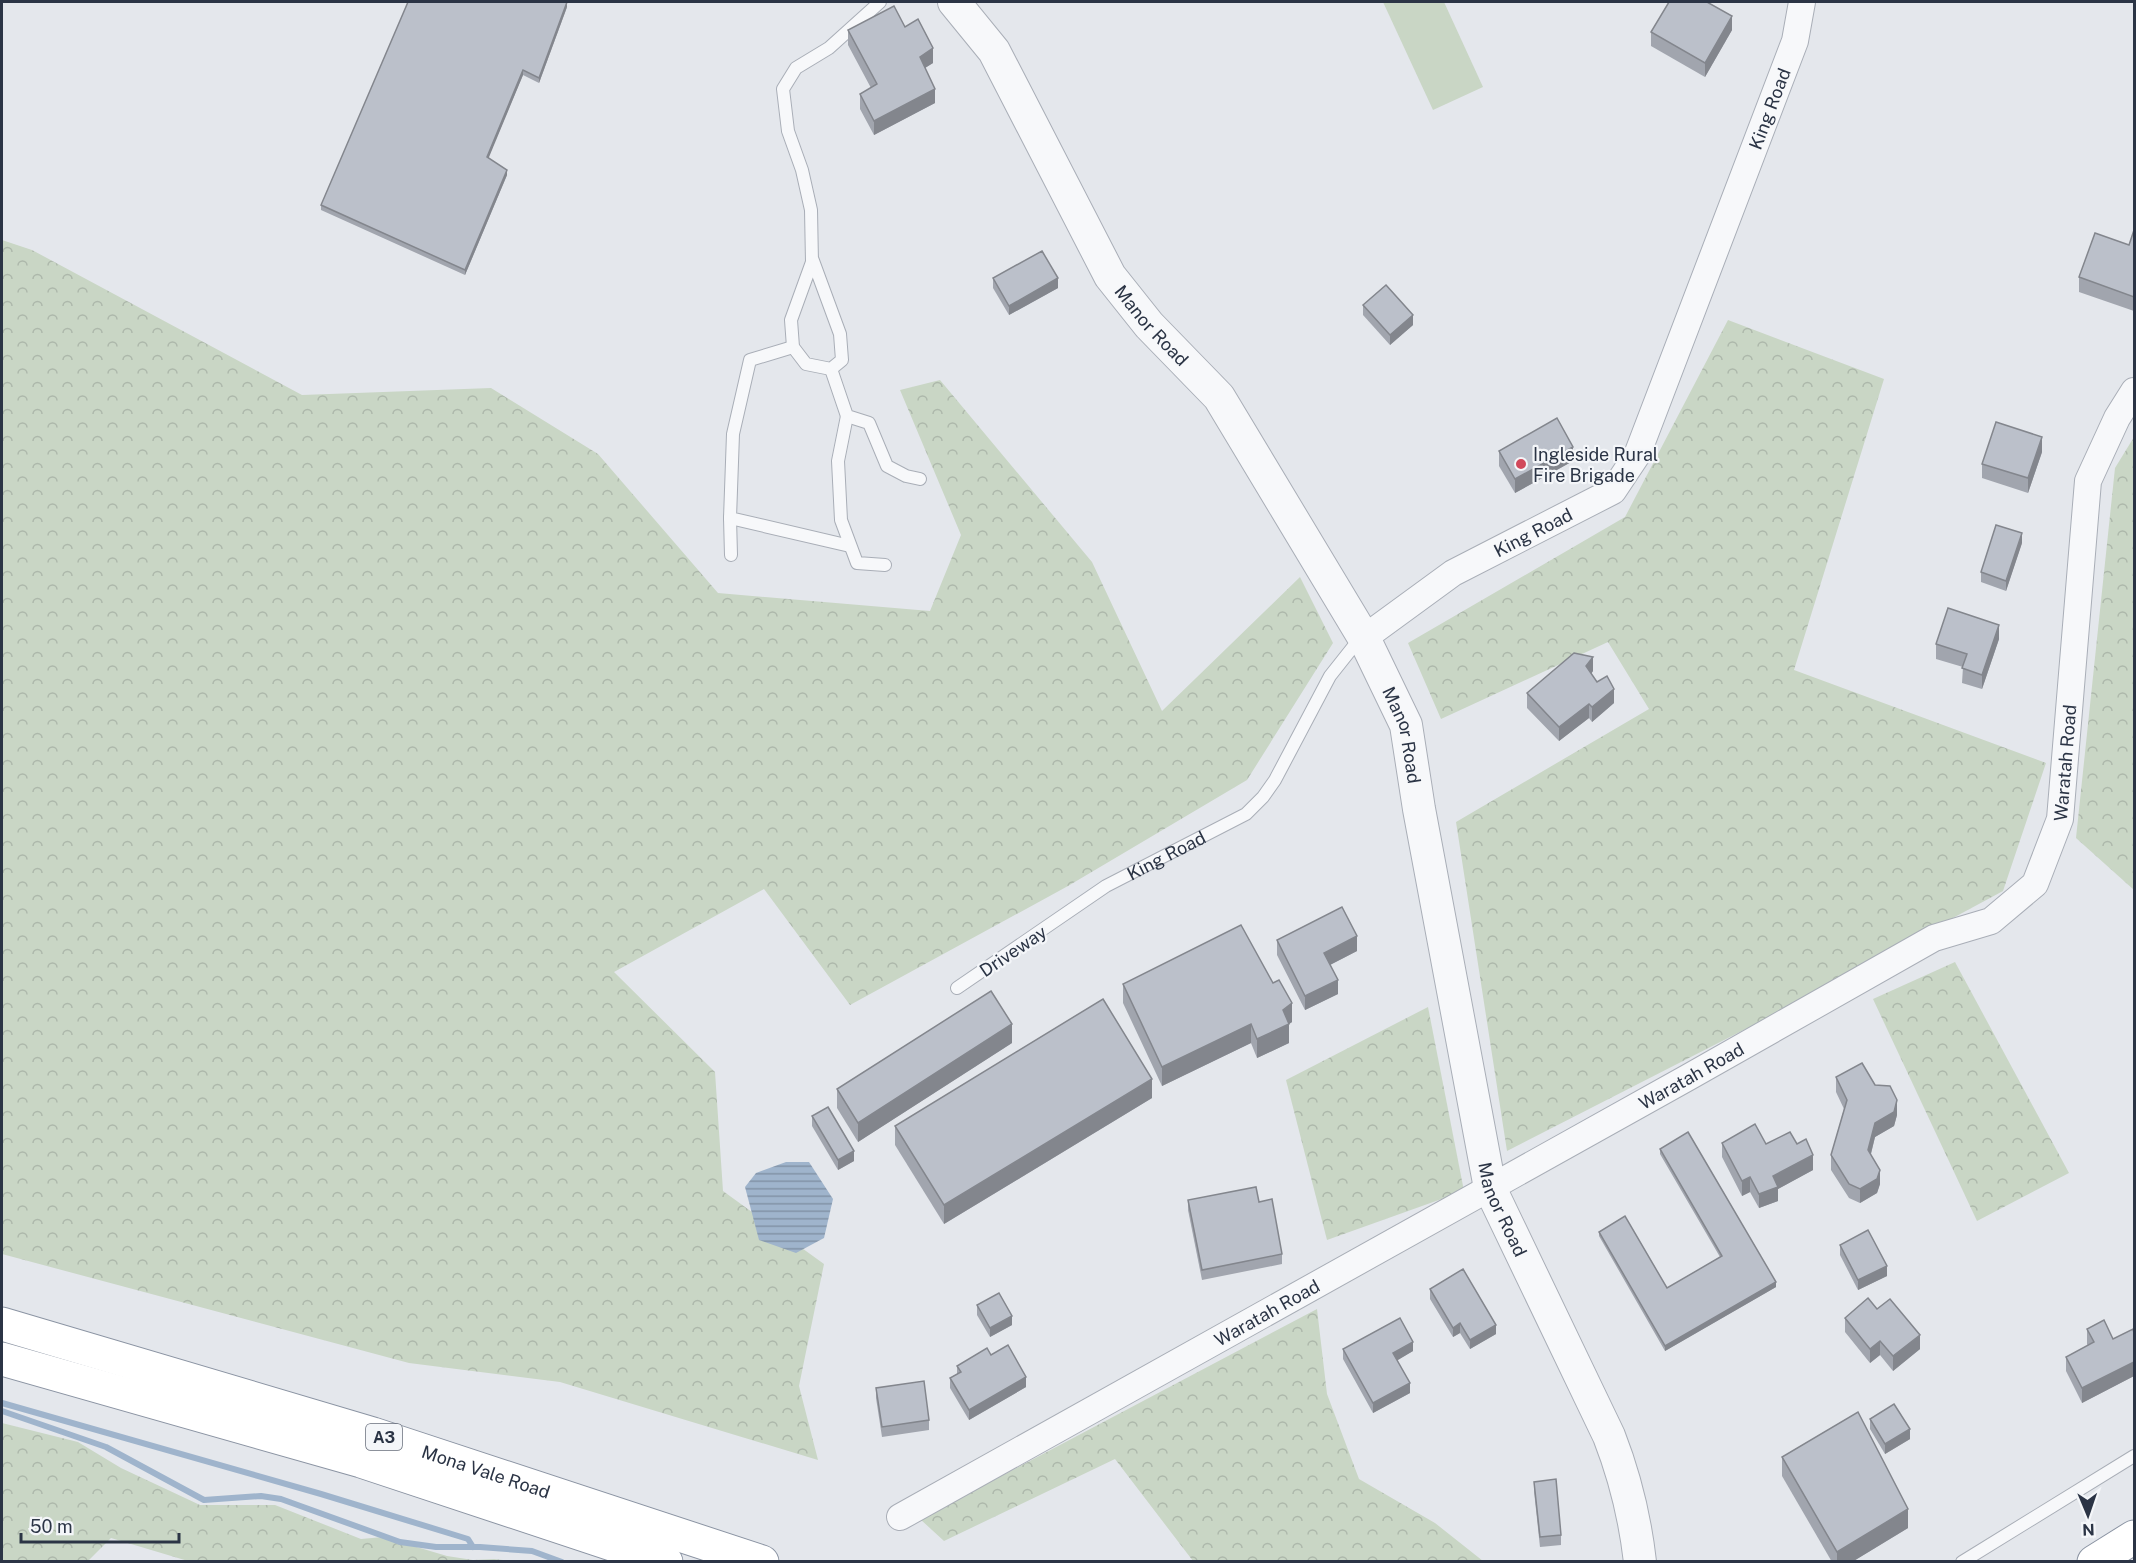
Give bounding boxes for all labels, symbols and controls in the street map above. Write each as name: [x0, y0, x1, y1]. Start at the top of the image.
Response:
street label: King Road: [1744, 65, 1794, 152]
street label: Manor Road: [1111, 281, 1193, 370]
place label: Ingleside Rural Fire Brigade: [1533, 444, 1658, 486]
marker: Ingleside Rural Fire Brigade: [1514, 457, 1528, 471]
street label: King Road: [1490, 503, 1576, 561]
street label: Manor Road: [1378, 683, 1425, 785]
street label: Waratah Road: [2049, 704, 2080, 822]
street label: King Road: [1123, 826, 1209, 884]
street label: Driveway: [976, 921, 1051, 981]
street label: Waratah Road: [1635, 1038, 1747, 1113]
street label: Manor Road: [1475, 1160, 1532, 1260]
street label: Waratah Road: [1211, 1275, 1323, 1350]
road number: A3: [366, 1424, 402, 1450]
street label: Mona Vale Road: [419, 1440, 553, 1502]
north arrow: [2058, 1485, 2118, 1545]
scale bar: [21, 1506, 178, 1544]
text: 50 m: [30, 1516, 73, 1537]
text: N: [2082, 1520, 2095, 1539]

